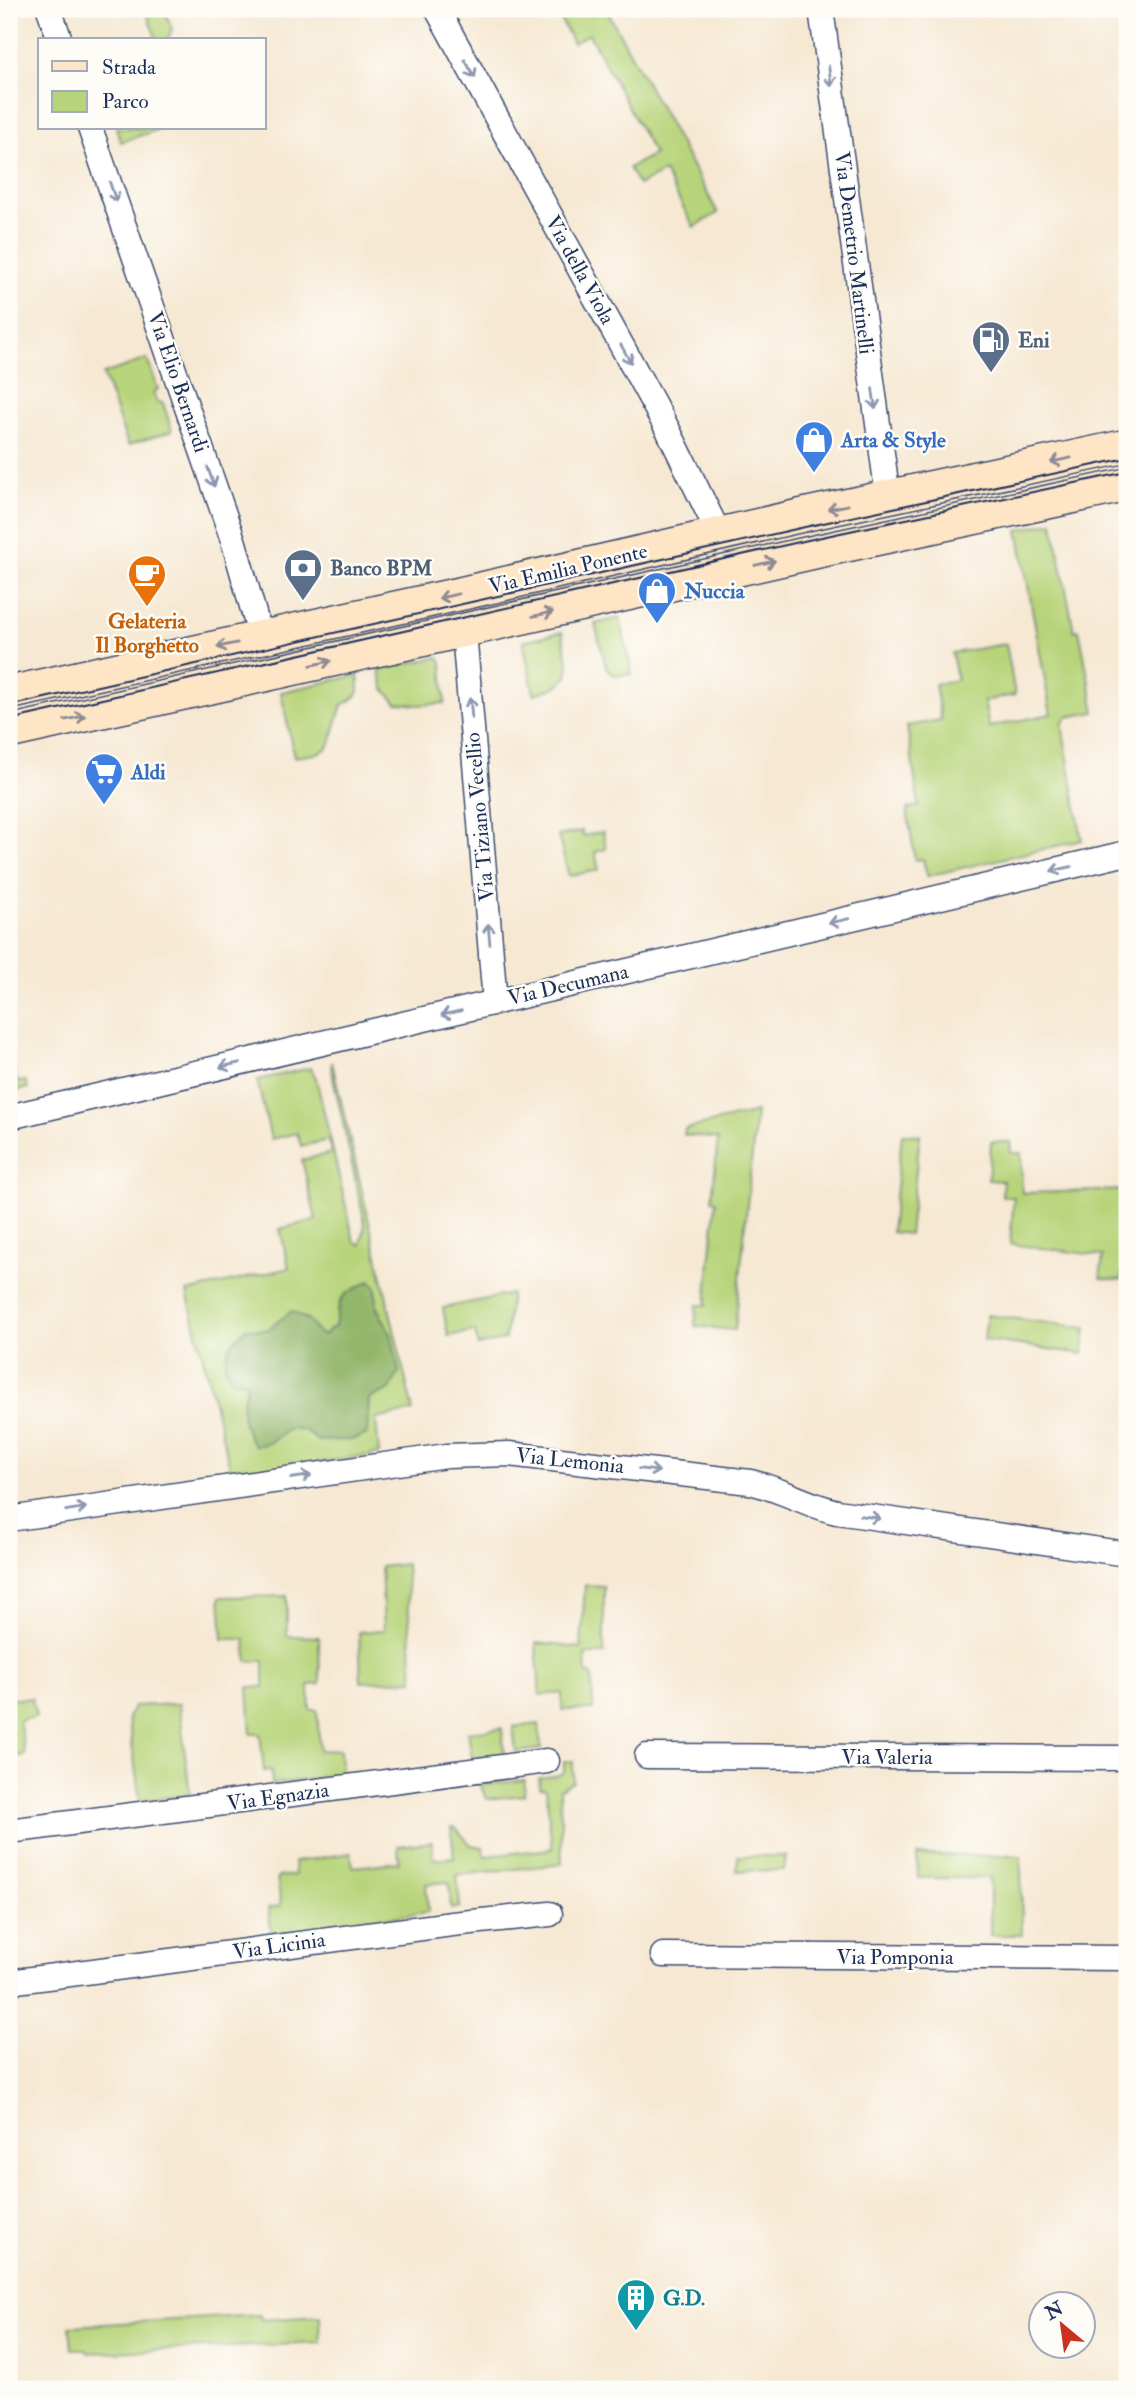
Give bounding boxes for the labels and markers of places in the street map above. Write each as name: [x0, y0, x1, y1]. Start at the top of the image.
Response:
fuel station icon: Eni: [970, 319, 1012, 374]
place label: Eni: [1018, 327, 1050, 354]
shop icon: Arta & Style: [793, 419, 835, 474]
place label: Arta & Style: [840, 427, 946, 454]
bank icon: Banco BPM: [282, 547, 324, 602]
cafe icon: Gelateria Il Borghetto: [126, 553, 168, 608]
place label: Banco BPM: [330, 555, 432, 582]
shop icon: Nuccia: [636, 570, 678, 625]
place label: Nuccia: [683, 578, 746, 605]
place label: Gelateria Il Borghetto: [95, 608, 199, 659]
supermarket icon: Aldi: [83, 751, 125, 806]
place label: Aldi: [130, 759, 166, 786]
building icon: G.D.: [615, 2277, 657, 2332]
place label: G.D.: [663, 2285, 705, 2312]

